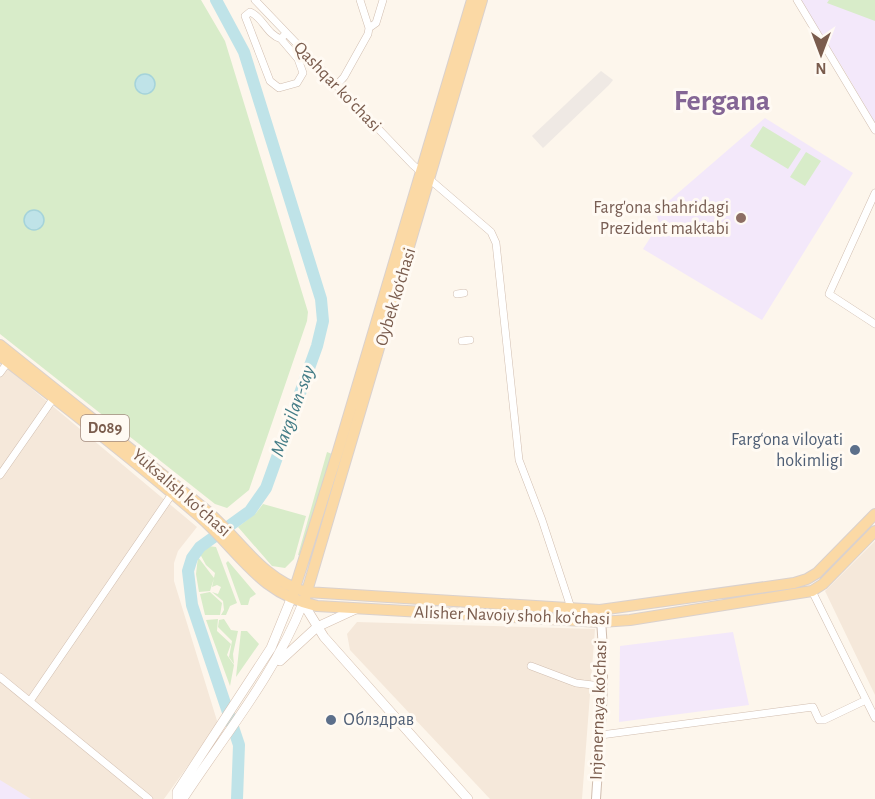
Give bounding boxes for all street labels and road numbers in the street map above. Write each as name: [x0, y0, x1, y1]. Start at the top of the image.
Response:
street label: Qashqar koʻchasi: [290, 39, 384, 135]
street label: Oybek ko‘chasi: [373, 246, 419, 348]
road number: D089: [81, 415, 129, 441]
street label: Yuksalish koʻchasi: [128, 446, 234, 540]
street label: Alisher Navoiy shoh koʻchasi: [414, 604, 610, 628]
street label: Injenernaya ko'chasi: [588, 640, 610, 780]

